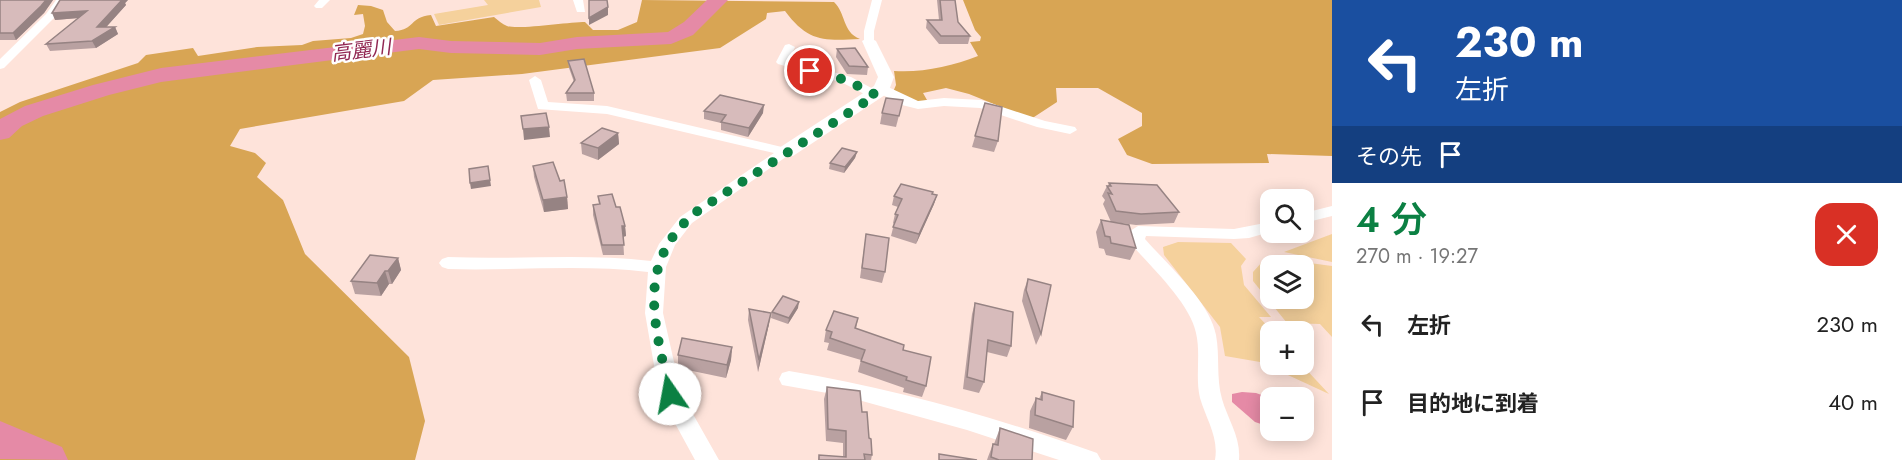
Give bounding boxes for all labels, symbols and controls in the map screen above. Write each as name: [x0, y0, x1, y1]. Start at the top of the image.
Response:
text: 230 m: [1455, 12, 1583, 73]
icon: left: [1356, 24, 1434, 102]
water label: 高麗川: [330, 32, 395, 69]
pin: [784, 45, 835, 96]
icon: arrive: [793, 54, 826, 87]
text: 左折: [1455, 70, 1509, 109]
icon: arrive: [1434, 138, 1467, 171]
text: その先: [1356, 140, 1422, 172]
map controls: [1260, 189, 1314, 441]
button: search: [1260, 189, 1314, 243]
text: 4 分: [1356, 193, 1427, 245]
button: close: [1815, 203, 1878, 266]
text: 270 m · 19:27: [1356, 242, 1478, 271]
button: layers: [1260, 255, 1314, 309]
icon: left: [1356, 308, 1389, 341]
text: 230 m: [1817, 308, 1878, 340]
text: 左折: [1407, 309, 1451, 341]
button: +: [1260, 321, 1314, 375]
position arrow: [638, 362, 702, 426]
icon: arrive: [1356, 386, 1389, 419]
text: 40 m: [1828, 386, 1878, 418]
button: −: [1260, 387, 1314, 441]
text: 目的地に到着: [1407, 387, 1539, 419]

